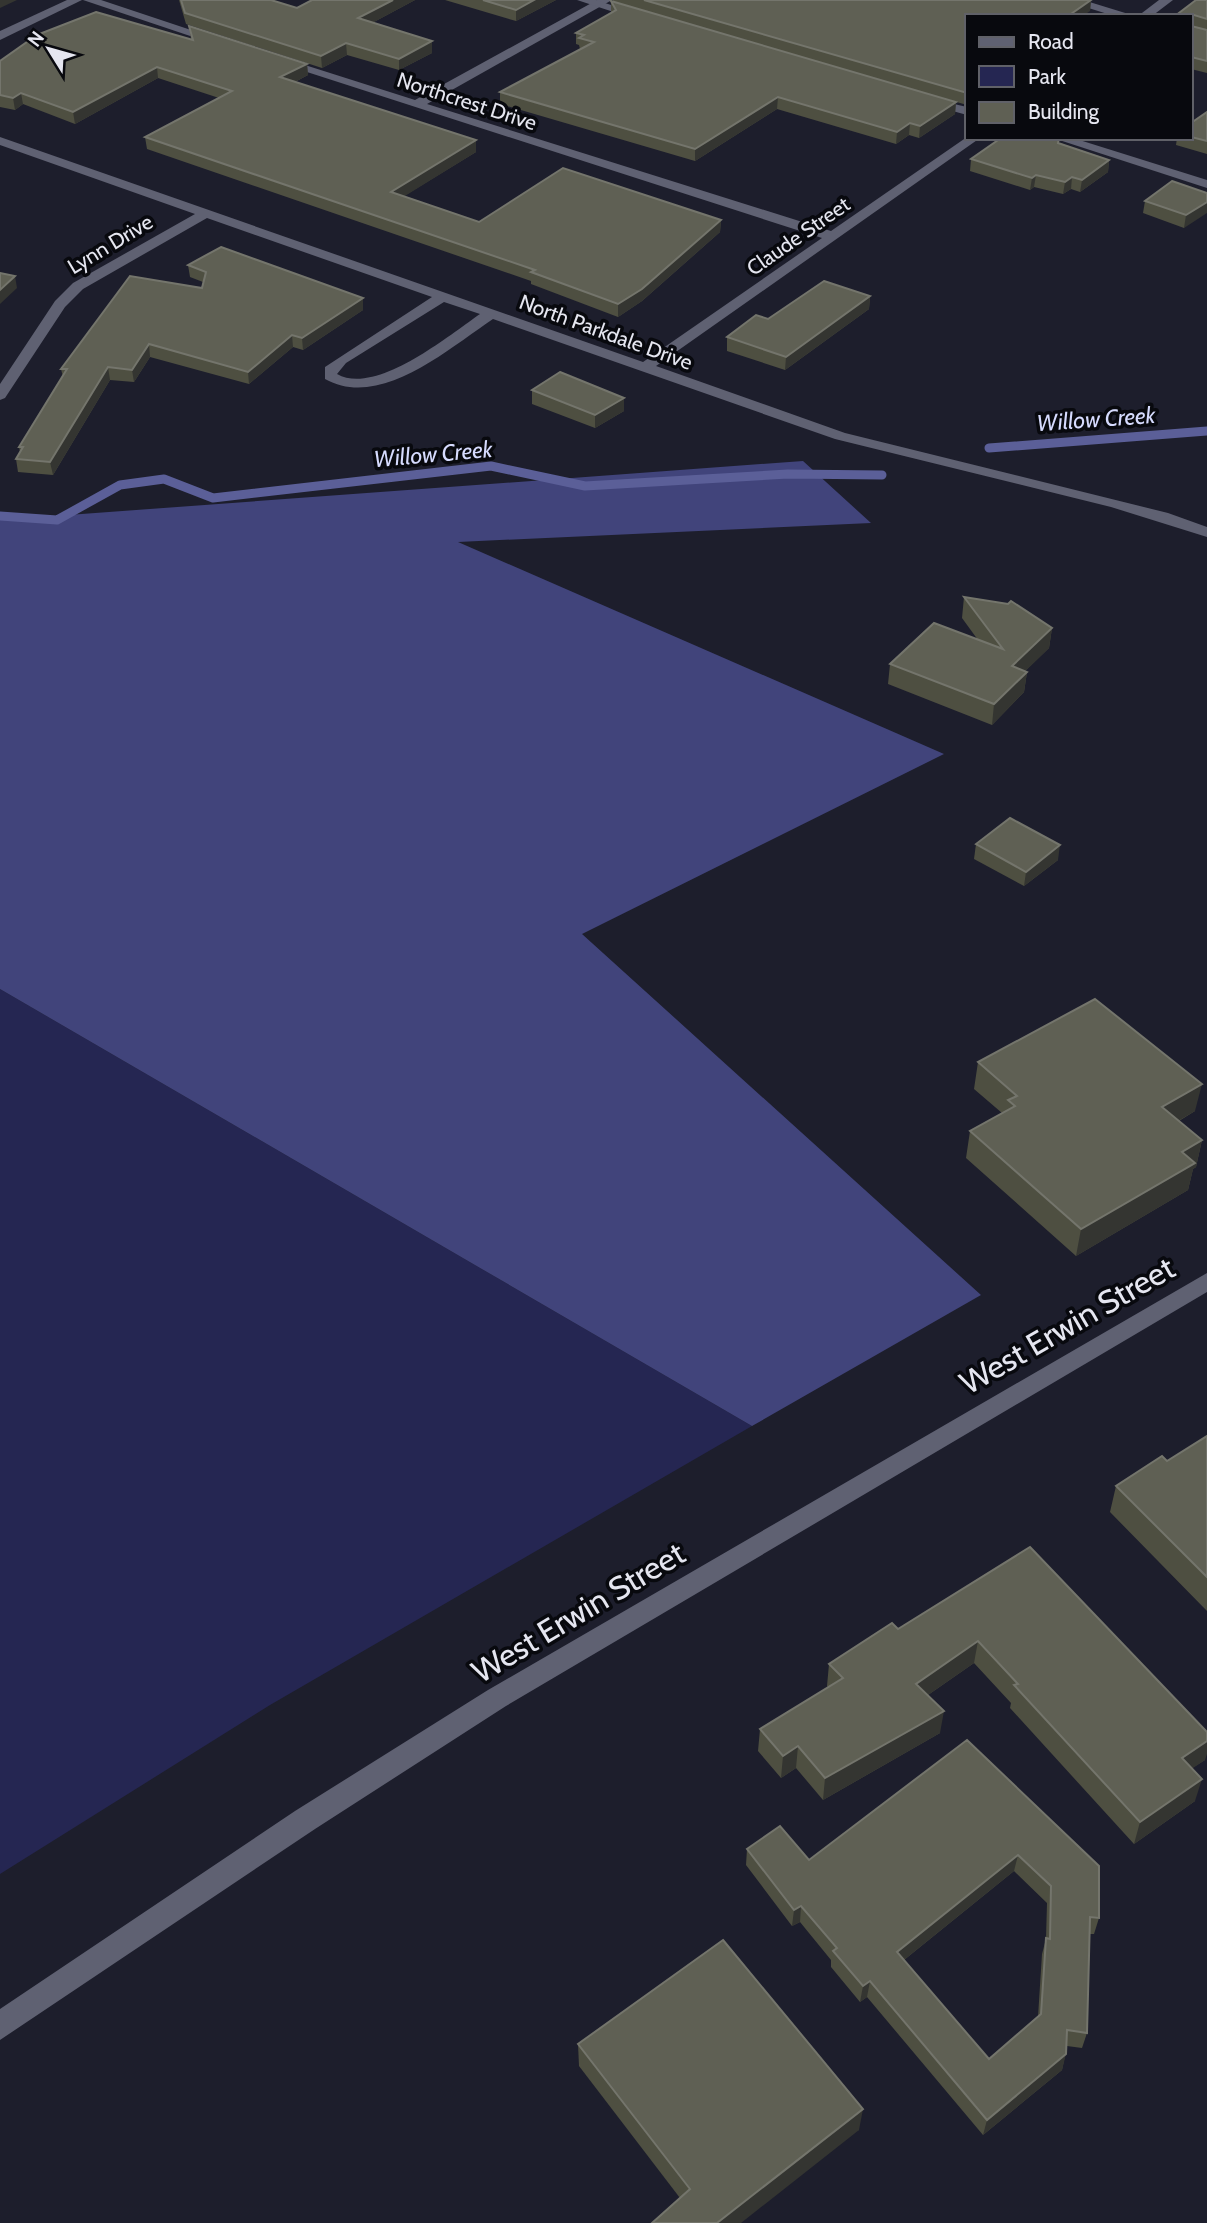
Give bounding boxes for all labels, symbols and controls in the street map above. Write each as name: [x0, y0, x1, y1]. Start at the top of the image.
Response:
north arrow: [14, 14, 84, 84]
legend: [965, 14, 1193, 140]
text: N: [23, 27, 49, 51]
text: Road: [1028, 29, 1074, 54]
text: Park: [1028, 64, 1066, 89]
street label: Northcrest Drive: [394, 67, 540, 135]
text: Building: [1028, 99, 1100, 124]
street label: Claude Street: [742, 191, 854, 281]
street label: Lynn Drive: [63, 209, 157, 279]
street label: North Parkdale Drive: [516, 289, 696, 375]
water label: Willow Creek: [1036, 401, 1157, 437]
water label: Willow Creek: [373, 435, 495, 473]
street label: West Erwin Street: [953, 1248, 1182, 1402]
street label: West Erwin Street: [464, 1533, 692, 1691]

